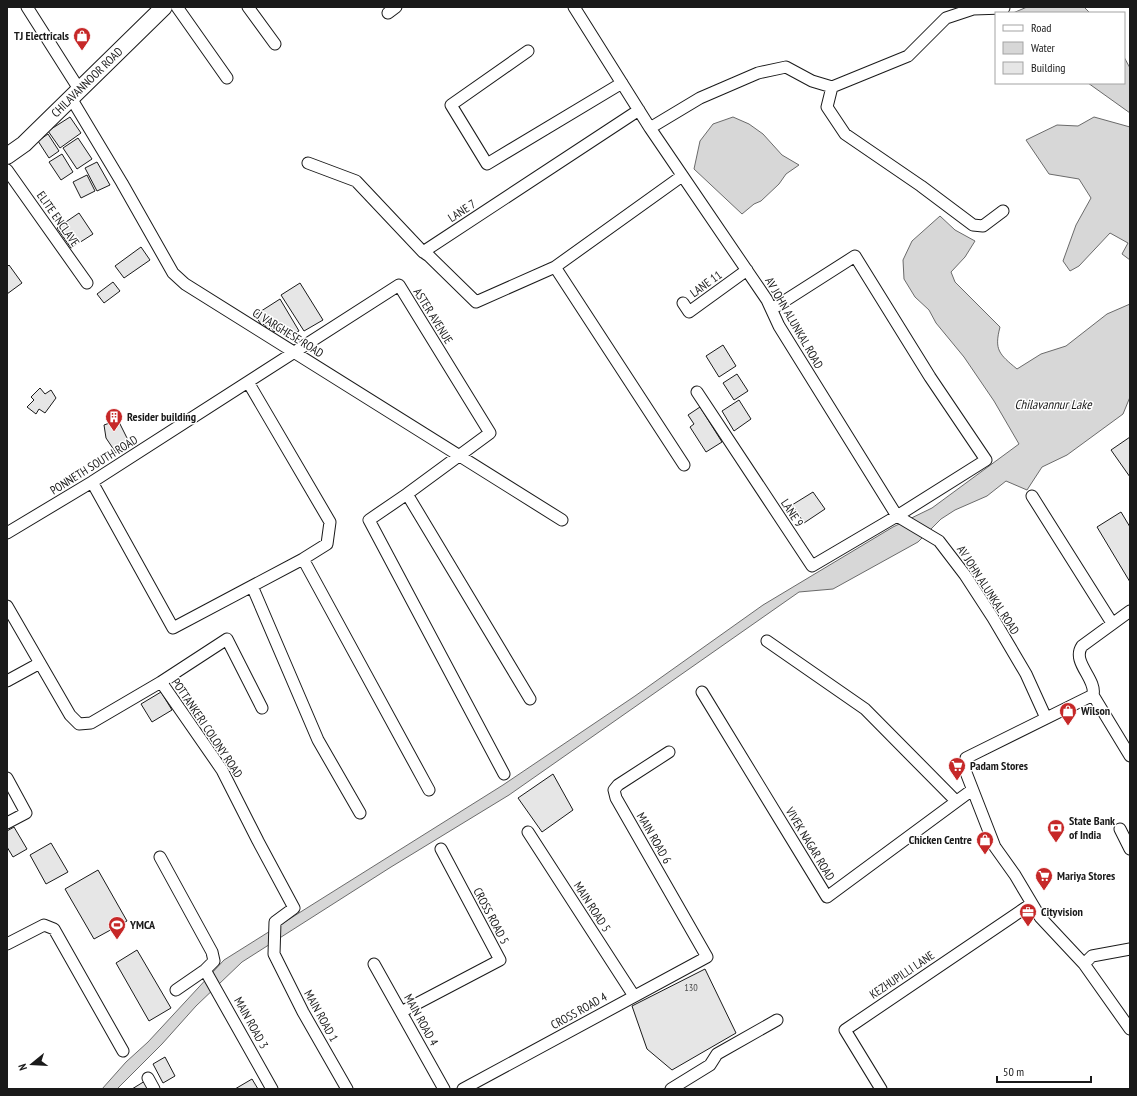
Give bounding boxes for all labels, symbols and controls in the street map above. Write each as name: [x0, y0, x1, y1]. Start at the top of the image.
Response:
legend: [995, 12, 1125, 84]
text: Road: [1031, 20, 1051, 35]
shop icon: TJ Electricals: [72, 26, 92, 51]
place label: TJ Electricals: [14, 28, 69, 43]
text: Water: [1031, 40, 1056, 55]
street label: CHILAVANNOOR ROAD: [48, 44, 126, 120]
text: Building: [1031, 60, 1066, 75]
street label: ELITE ENCLAVE: [34, 188, 83, 249]
street label: LANE 7: [445, 196, 479, 225]
street label: LANE 11: [687, 267, 725, 300]
street label: AV JOHN ALUNKAL ROAD: [762, 274, 827, 371]
street label: ASTER AVENUE: [410, 285, 456, 346]
street label: CJ VARGHESE ROAD: [250, 305, 327, 360]
water label: Chilavannur Lake: [1014, 396, 1093, 413]
building icon: Resider building: [104, 407, 124, 432]
place label: Resider building: [127, 409, 196, 424]
street label: PONNETH SOUTH ROAD: [47, 432, 140, 498]
street label: LANE 9: [778, 496, 807, 530]
street label: AV JOHN ALUNKAL ROAD: [954, 542, 1023, 637]
street label: POTTANKERI COLONY ROAD: [169, 675, 246, 780]
shop icon: Wilson: [1058, 701, 1078, 726]
place label: Wilson: [1080, 703, 1110, 718]
supermarket icon: Padam Stores: [947, 756, 967, 781]
place label: Padam Stores: [970, 758, 1028, 773]
street label: VIVEK NAGAR ROAD: [782, 804, 838, 883]
street label: MAIN ROAD 6: [634, 809, 675, 866]
place label: State Bank of India: [1069, 813, 1115, 842]
bank icon: State Bank of India: [1046, 818, 1066, 843]
shop icon: Chicken Centre: [975, 830, 995, 855]
place label: Chicken Centre: [909, 832, 972, 847]
supermarket icon: Mariya Stores: [1034, 866, 1054, 891]
place label: Mariya Stores: [1057, 868, 1115, 883]
street label: MAIN ROAD 5: [571, 879, 614, 935]
street label: CROSS ROAD 5: [470, 885, 513, 947]
office icon: Cityvision: [1018, 902, 1038, 927]
place label: Cityvision: [1041, 904, 1083, 919]
sports icon: YMCA: [107, 915, 127, 940]
place label: YMCA: [129, 917, 156, 932]
street label: KEZHUPILLI LANE: [866, 947, 937, 1002]
house number: 130: [684, 981, 698, 994]
street label: MAIN ROAD 1: [301, 987, 342, 1044]
street label: CROSS ROAD 4: [548, 989, 610, 1032]
street label: MAIN ROAD 4: [401, 991, 442, 1049]
street label: MAIN ROAD 3: [231, 994, 272, 1051]
north arrow: [12, 1044, 52, 1084]
scale bar: [997, 1058, 1091, 1084]
text: N: [15, 1062, 30, 1072]
text: 50 m: [1003, 1064, 1024, 1079]

